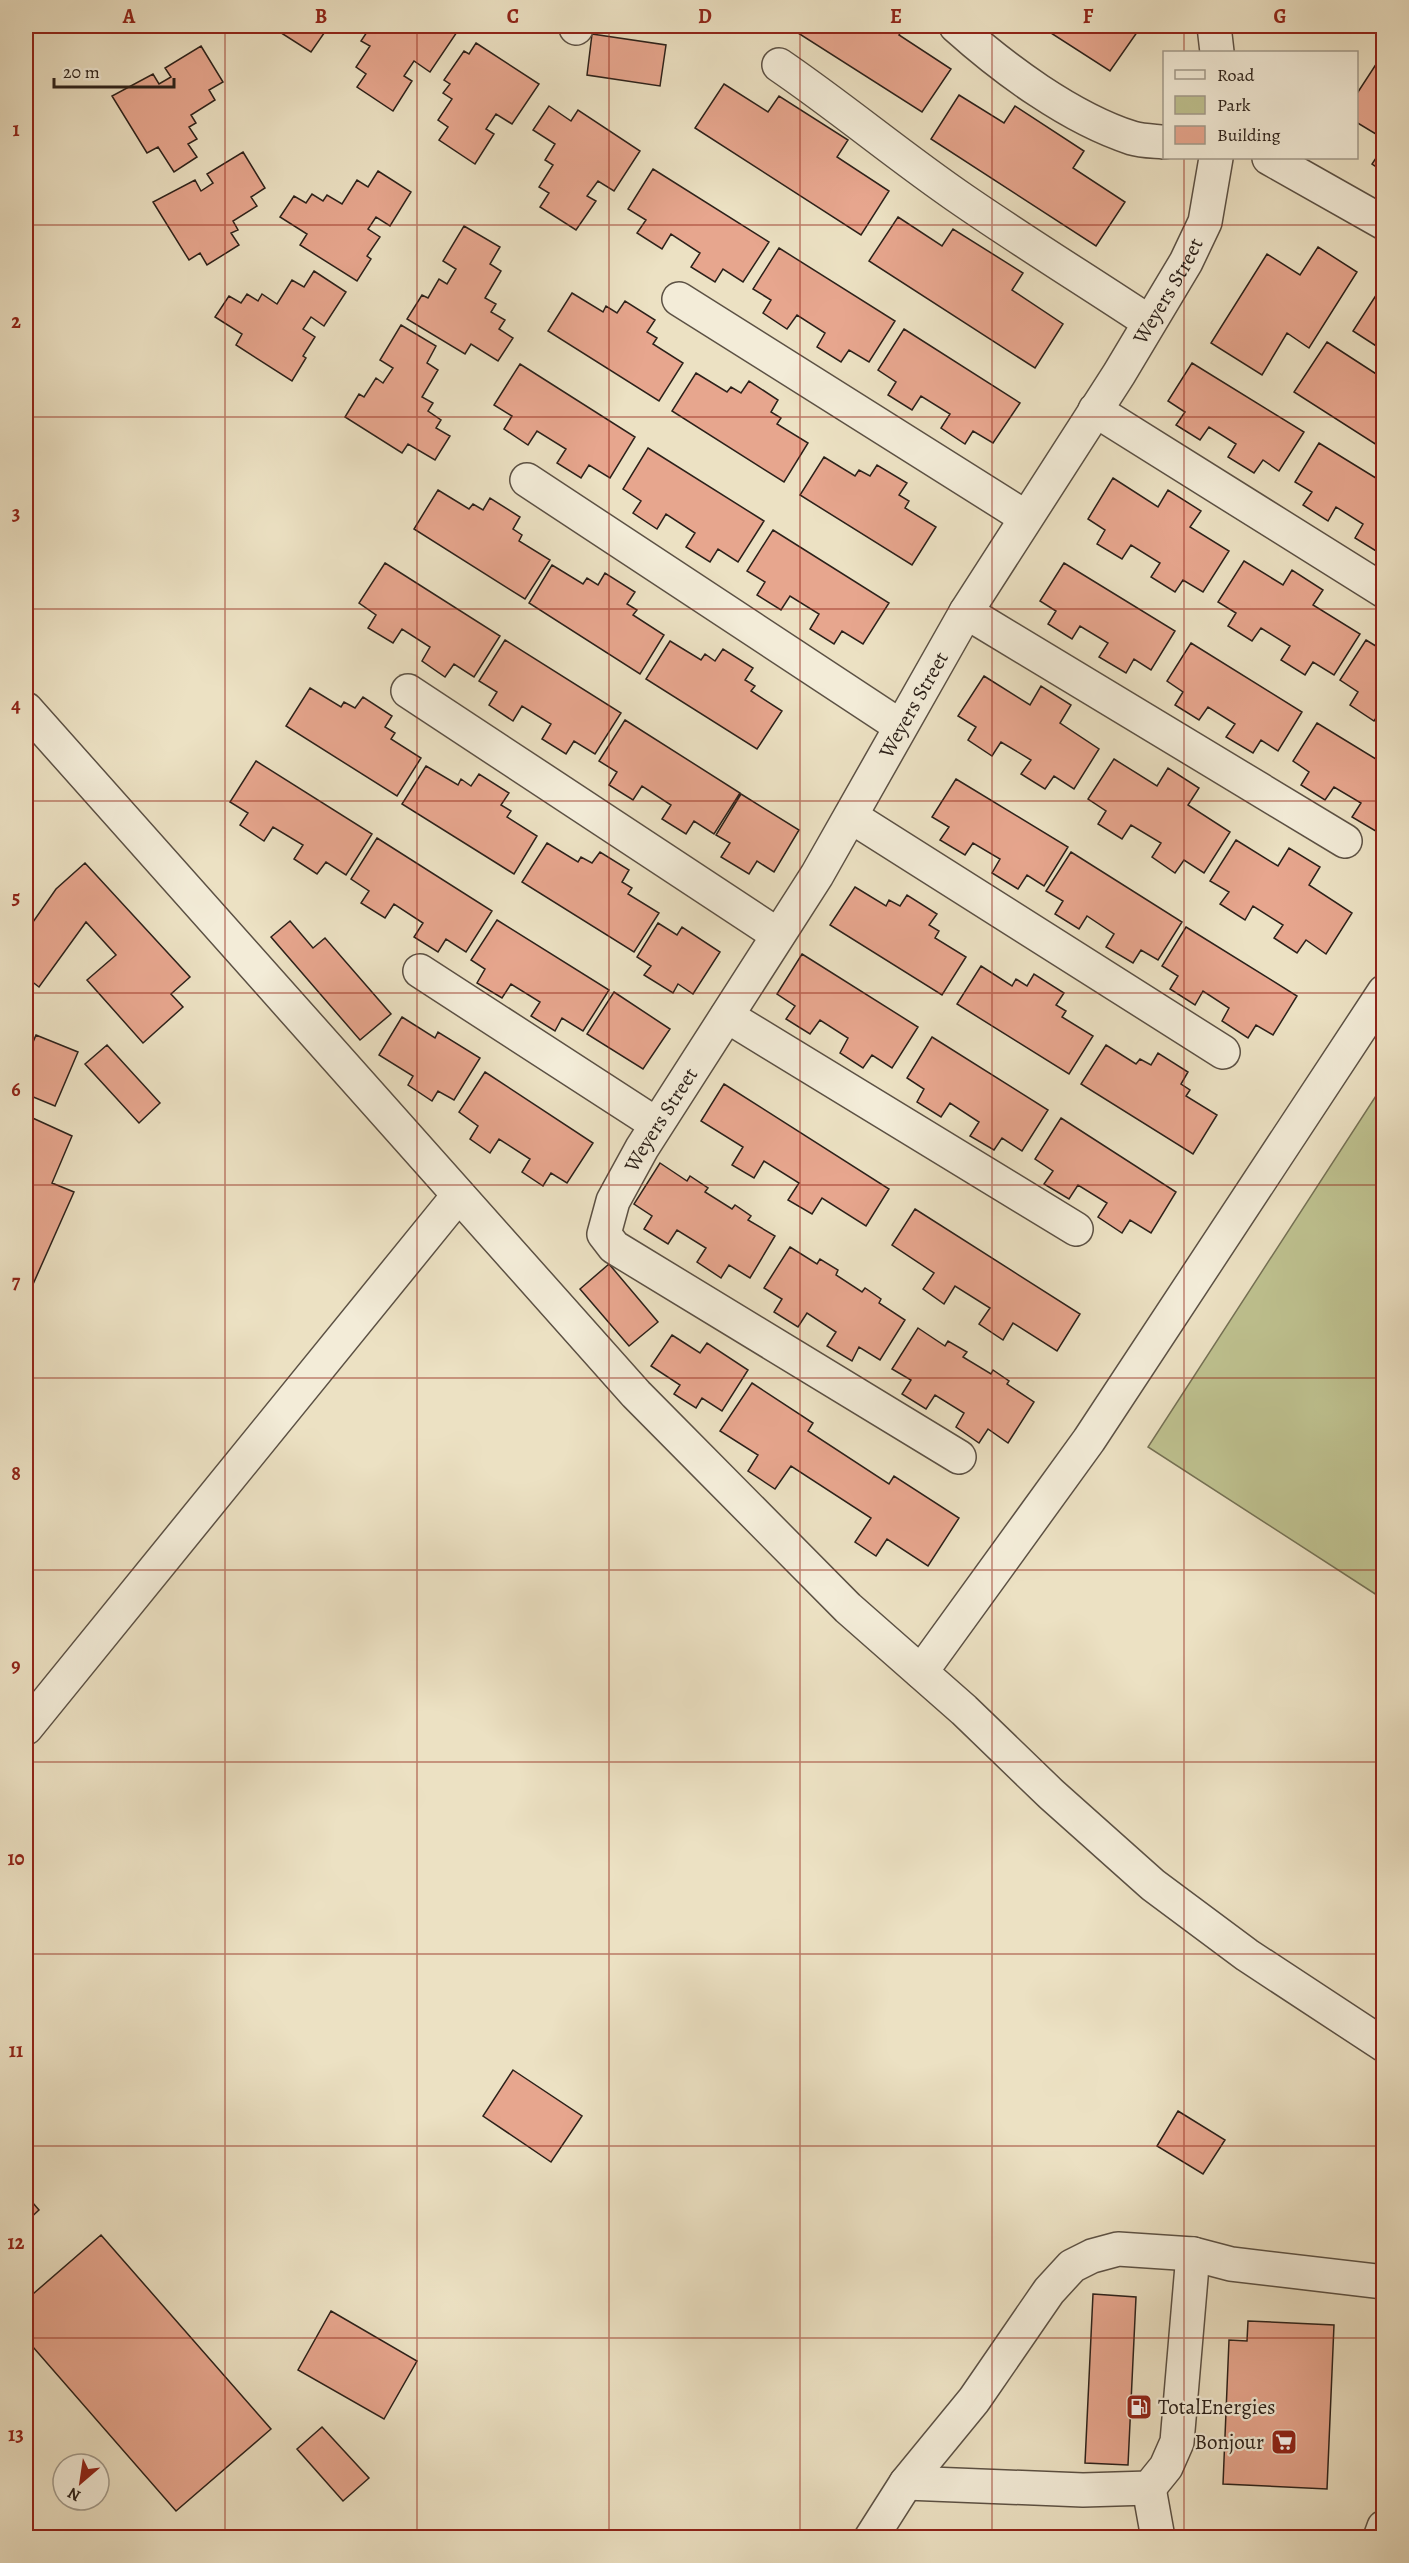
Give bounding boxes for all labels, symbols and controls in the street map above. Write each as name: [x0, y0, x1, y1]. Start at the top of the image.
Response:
text: A: [122, 3, 136, 30]
text: B: [315, 3, 327, 30]
text: C: [507, 3, 519, 30]
text: D: [698, 3, 712, 30]
text: E: [890, 3, 902, 30]
text: F: [1083, 3, 1094, 30]
text: G: [1273, 3, 1287, 30]
scale bar: [54, 51, 174, 89]
legend: [1163, 51, 1358, 159]
text: 20 m: [63, 60, 100, 84]
text: Road: [1217, 63, 1255, 87]
text: Park: [1217, 93, 1251, 117]
text: 1: [12, 116, 20, 143]
text: Building: [1217, 123, 1281, 147]
street label: Weyers Street: [1126, 233, 1209, 350]
text: 2: [11, 308, 21, 335]
text: 3: [12, 500, 20, 527]
street label: Weyers Street: [872, 646, 955, 764]
text: 4: [11, 692, 21, 719]
text: 5: [12, 884, 20, 911]
street label: Weyers Street: [617, 1062, 704, 1178]
text: 6: [11, 1076, 21, 1103]
text: 7: [12, 1268, 21, 1295]
text: 8: [11, 1460, 21, 1487]
text: 9: [11, 1652, 21, 1679]
text: 10: [7, 1845, 25, 1872]
text: 11: [9, 2037, 23, 2064]
text: 12: [8, 2229, 25, 2256]
fuel station icon: TotalEnergies: [1124, 2392, 1154, 2422]
place label: TotalEnergies: [1158, 2393, 1276, 2421]
text: 13: [8, 2421, 24, 2448]
supermarket icon: Bonjour: [1269, 2427, 1299, 2457]
place label: Bonjour: [1195, 2428, 1264, 2456]
north arrow: [51, 2452, 111, 2512]
text: N: [63, 2482, 85, 2507]

